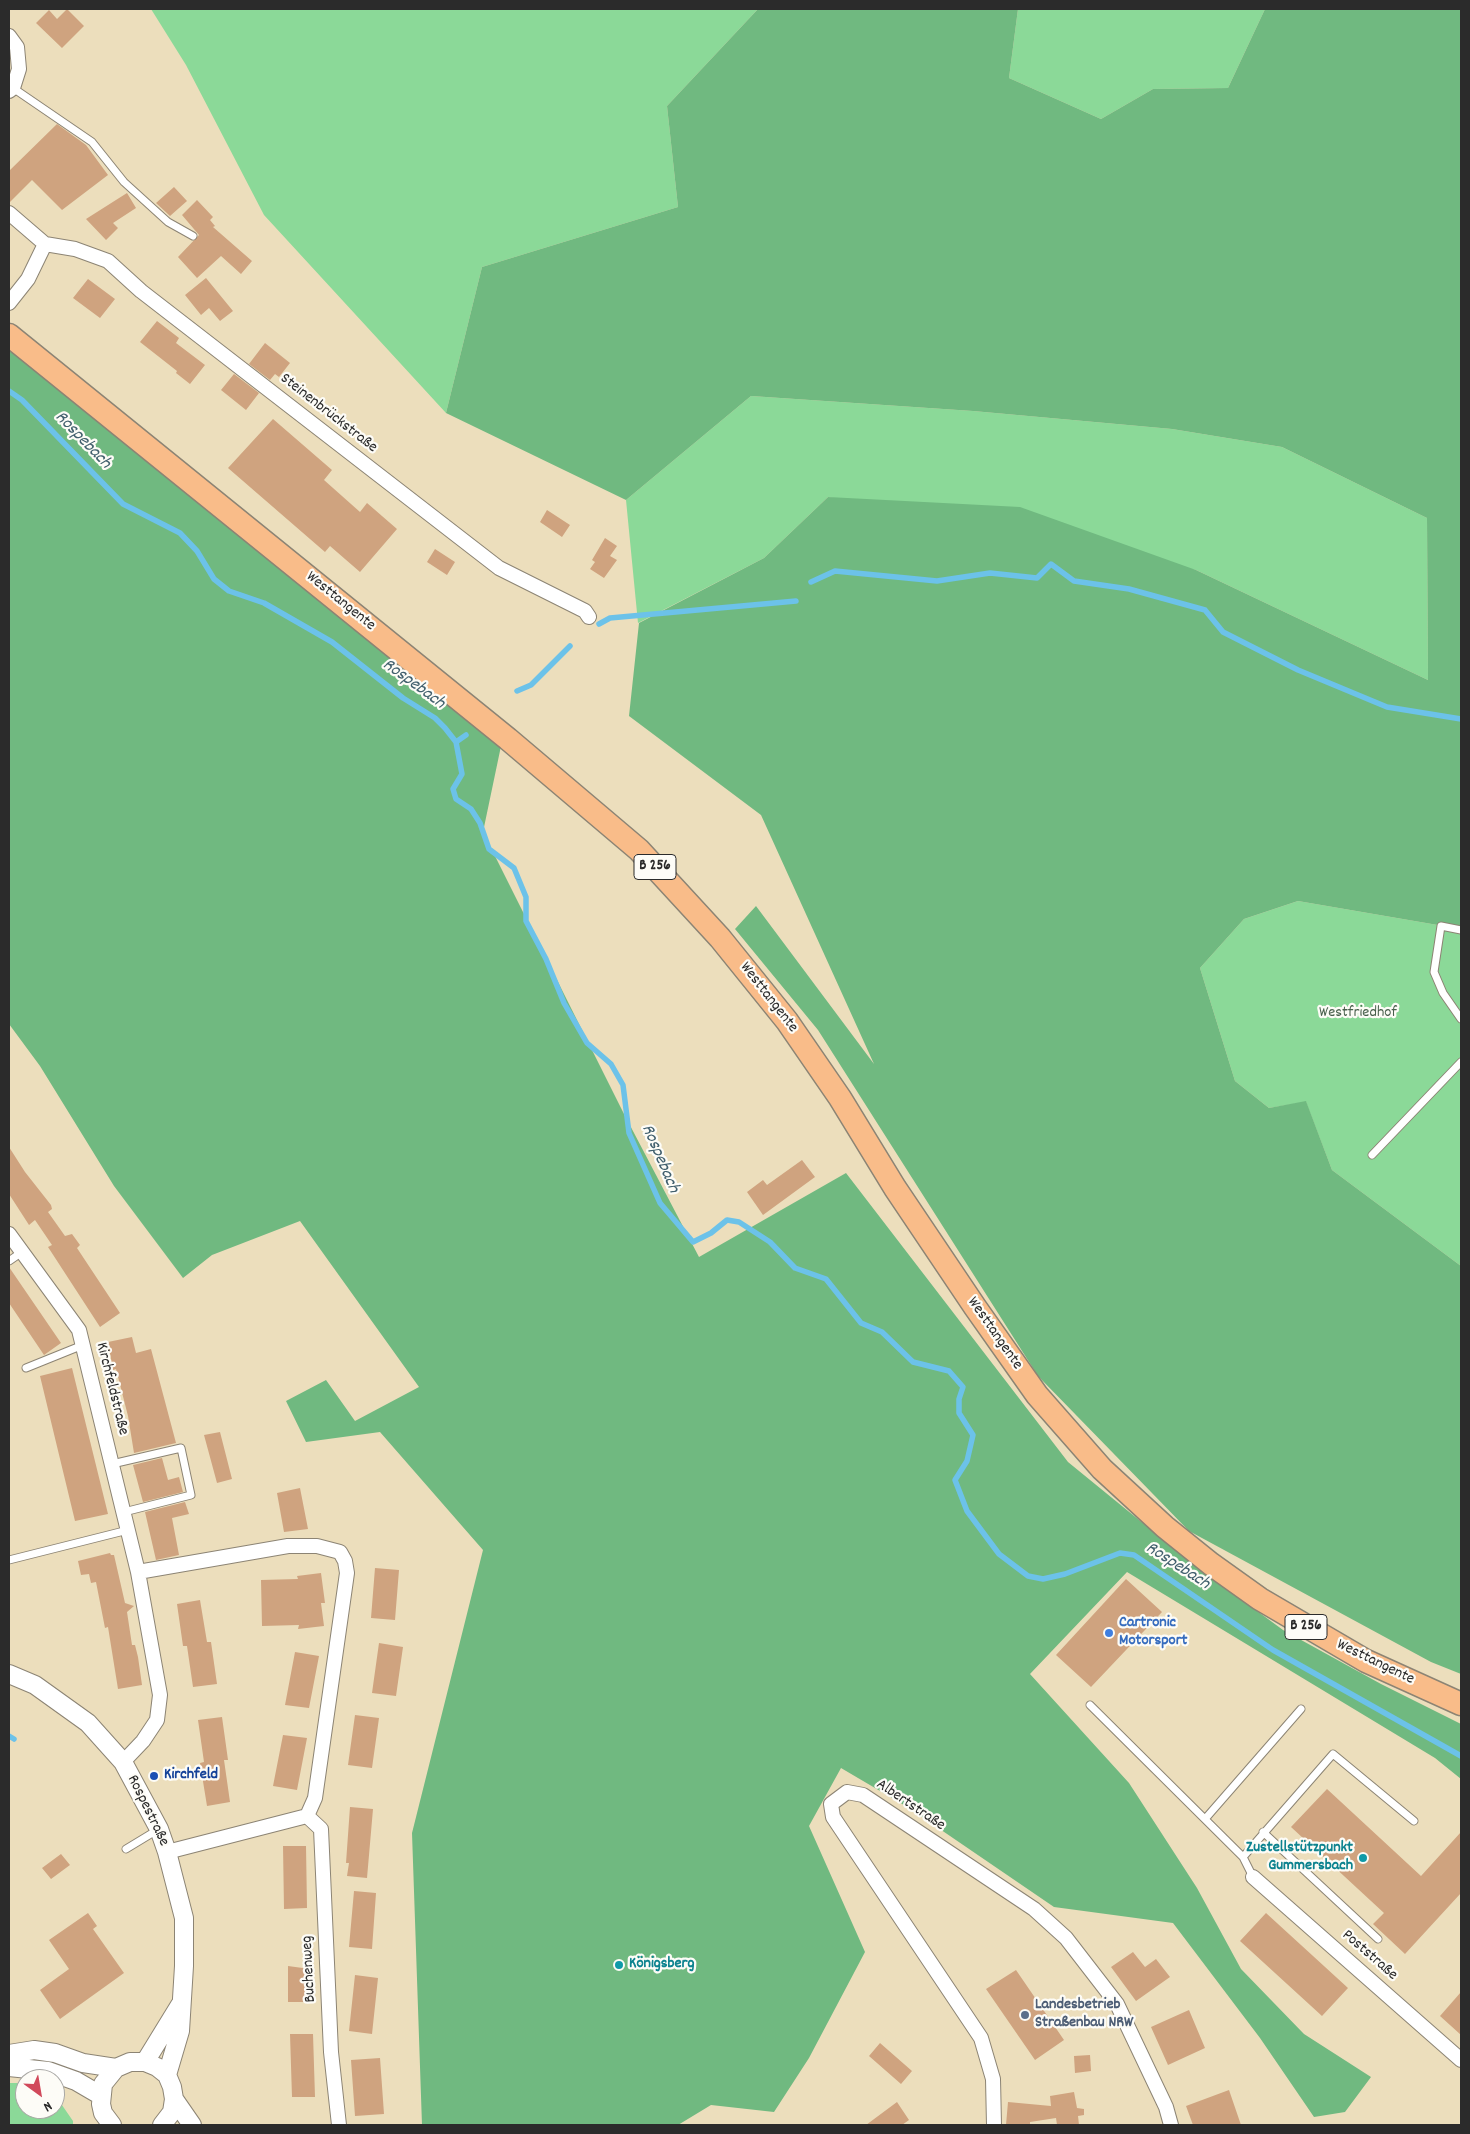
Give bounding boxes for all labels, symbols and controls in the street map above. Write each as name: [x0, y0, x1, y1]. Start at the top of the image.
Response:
street label: Steinenbrückstraße: [276, 370, 380, 458]
water label: Rospebach: [49, 407, 115, 475]
street label: Westtangente: [301, 568, 379, 636]
water label: Rospebach: [377, 655, 449, 715]
road number: B 256: [634, 854, 676, 880]
street label: Westtangente: [735, 959, 801, 1037]
park label: Westfriedhof: [1319, 1004, 1397, 1024]
water label: Rospebach: [635, 1122, 683, 1196]
street label: Westtangente: [962, 1294, 1026, 1374]
street label: Kirchfeldstraße: [90, 1341, 132, 1437]
water label: Rospebach: [1141, 1538, 1213, 1596]
place label: Cartronic Motorsport: [1119, 1614, 1188, 1652]
road number: B 256: [1285, 1614, 1327, 1640]
marker: Cartronic Motorsport: [1103, 1627, 1115, 1639]
street label: Westtangente: [1333, 1636, 1417, 1690]
place label: Kirchfeld: [164, 1766, 218, 1786]
marker: Kirchfeld: [148, 1770, 160, 1782]
street label: Rospestraße: [122, 1772, 172, 1850]
street label: Albertstraße: [872, 1776, 948, 1836]
place label: Zustellstützpunkt Gummersbach: [1246, 1839, 1353, 1877]
marker: Zustellstützpunkt Gummersbach: [1357, 1852, 1369, 1864]
street label: Poststraße: [1337, 1927, 1401, 1985]
street label: Buchenweg: [299, 1935, 321, 2003]
place label: Königsberg: [629, 1955, 694, 1975]
marker: Königsberg: [613, 1959, 625, 1971]
place label: Landesbetrieb Straßenbau NRW: [1035, 1996, 1133, 2034]
marker: Landesbetrieb Straßenbau NRW: [1019, 2009, 1031, 2021]
north arrow: [15, 2069, 65, 2119]
text: N: [39, 2096, 56, 2116]

